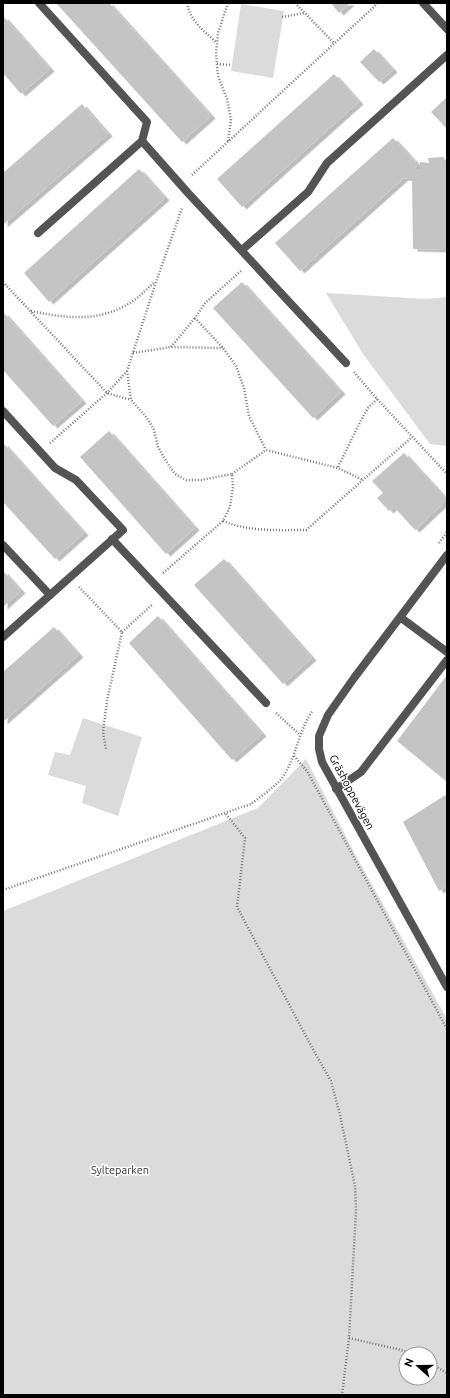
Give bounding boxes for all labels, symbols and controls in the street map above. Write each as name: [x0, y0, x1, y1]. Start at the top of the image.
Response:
street label: Gräshoppevägen: [327, 752, 377, 832]
park label: Sylteparken: [91, 1164, 149, 1176]
north arrow: [398, 1346, 438, 1386]
text: N: [402, 1356, 416, 1368]

